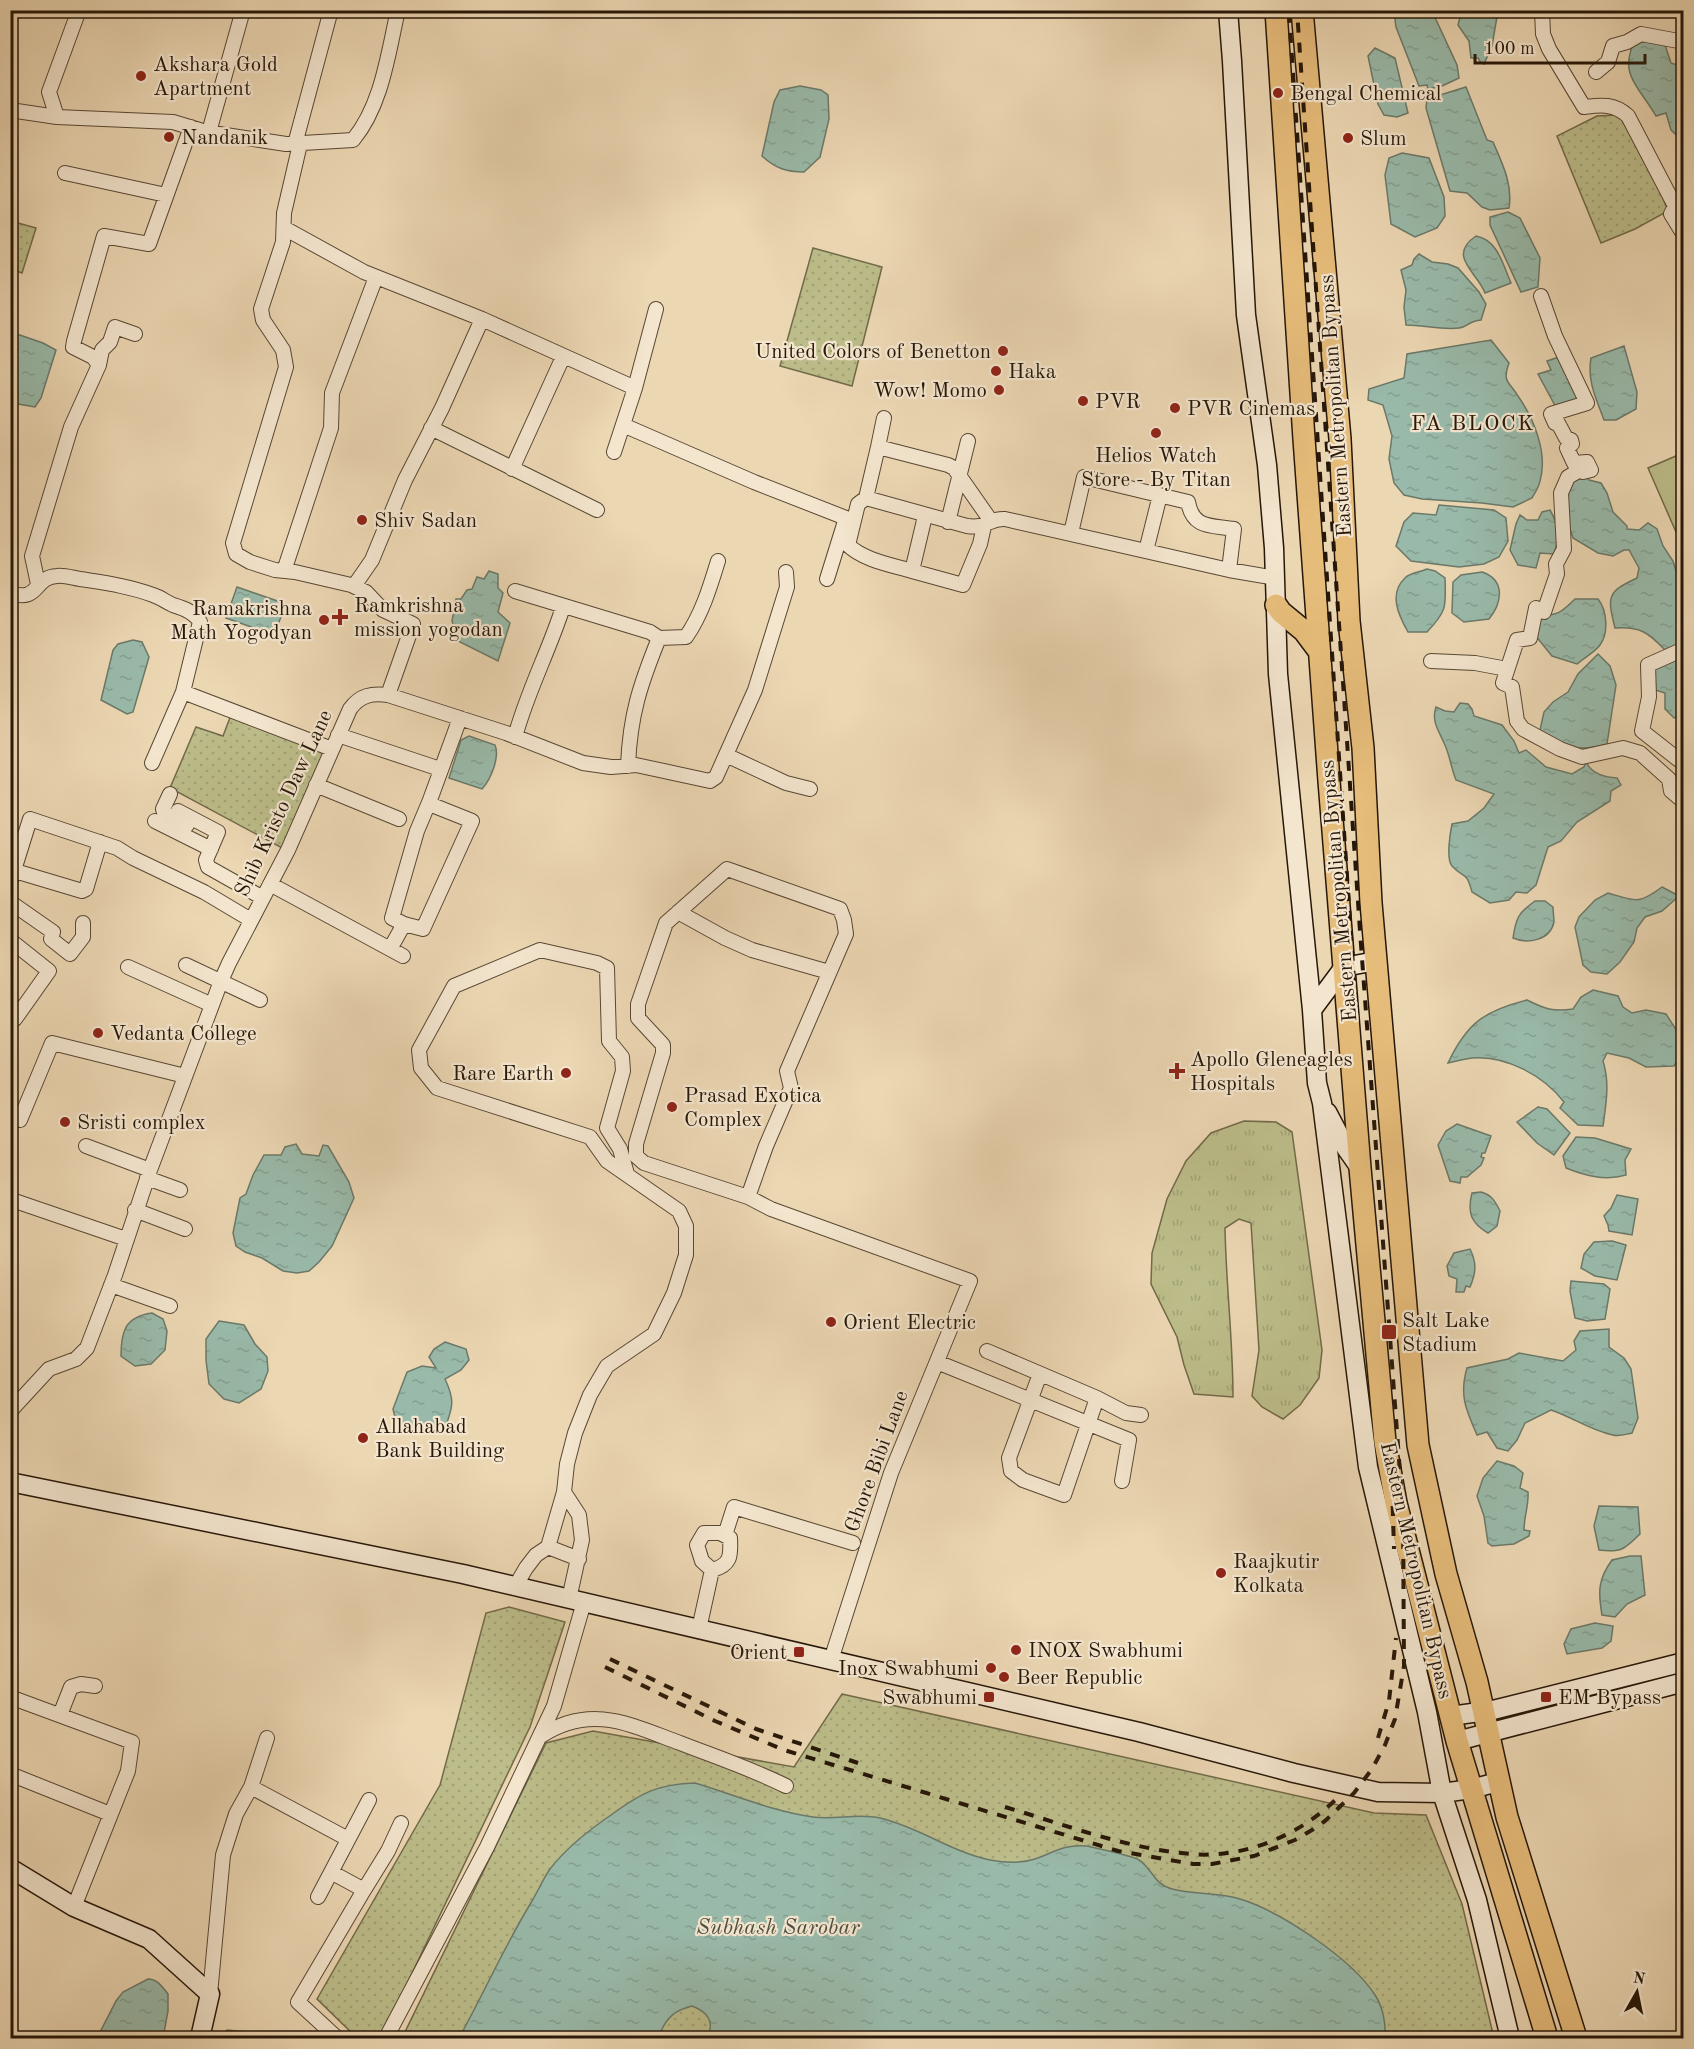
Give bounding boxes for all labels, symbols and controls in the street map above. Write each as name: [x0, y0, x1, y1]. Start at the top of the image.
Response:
scale bar: [1475, 27, 1644, 65]
text: 100 m: [1484, 40, 1535, 58]
place label: Akshara Gold Apartment: [153, 55, 278, 100]
marker: Akshara Gold Apartment: [134, 69, 148, 83]
place label: Bengal Chemical: [1290, 84, 1442, 105]
marker: Bengal Chemical: [1271, 86, 1285, 100]
place label: Nandanik: [181, 128, 268, 149]
place label: Slum: [1360, 129, 1407, 150]
marker: Nandanik: [162, 130, 176, 144]
marker: Slum: [1341, 131, 1355, 145]
street label: Eastern Metropolitan Bypass: [1317, 274, 1356, 538]
place label: United Colors of Benetton: [755, 342, 991, 363]
marker: United Colors of Benetton: [996, 344, 1010, 358]
place label: Haka: [1008, 362, 1056, 383]
marker: Haka: [989, 364, 1003, 378]
place label: Wow! Momo: [873, 381, 987, 402]
marker: Wow! Momo: [992, 383, 1006, 397]
place label: PVR: [1095, 392, 1141, 413]
marker: PVR: [1076, 394, 1090, 408]
place label: PVR Cinemas: [1187, 399, 1315, 420]
marker: PVR Cinemas: [1168, 401, 1182, 415]
district label: FA BLOCK: [1411, 413, 1535, 435]
marker: Helios Watch Store - By Titan: [1149, 426, 1163, 440]
place label: Helios Watch Store - By Titan: [1081, 446, 1231, 491]
place label: Shiv Sadan: [374, 511, 477, 532]
marker: Shiv Sadan: [355, 513, 369, 527]
place label: Ramkrishna mission yogodan: [354, 596, 503, 641]
place label: Ramakrishna Math Yogodyan: [170, 599, 312, 644]
marker: Ramkrishna mission yogodan: [331, 608, 349, 626]
marker: Ramakrishna Math Yogodyan: [317, 613, 331, 627]
street label: Shib Kristo Daw Lane: [232, 707, 337, 900]
street label: Eastern Metropolitan Bypass: [1318, 759, 1361, 1023]
place label: Vedanta College: [110, 1024, 257, 1045]
marker: Vedanta College: [91, 1026, 105, 1040]
place label: Apollo Gleneagles Hospitals: [1190, 1050, 1353, 1095]
marker: Apollo Gleneagles Hospitals: [1168, 1062, 1186, 1080]
place label: Rare Earth: [452, 1064, 554, 1085]
marker: Rare Earth: [559, 1066, 573, 1080]
place label: Prasad Exotica Complex: [684, 1086, 821, 1131]
marker: Prasad Exotica Complex: [665, 1100, 679, 1114]
place label: Sristi complex: [77, 1113, 206, 1134]
marker: Sristi complex: [58, 1115, 72, 1129]
place label: Salt Lake Stadium: [1402, 1311, 1489, 1356]
place label: Orient Electric: [843, 1313, 976, 1334]
marker: Orient Electric: [824, 1315, 838, 1329]
marker: Salt Lake Stadium: [1380, 1323, 1398, 1341]
street label: Ghore Bibi Lane: [842, 1388, 913, 1535]
place label: Allahabad Bank Building: [375, 1417, 505, 1462]
marker: Allahabad Bank Building: [356, 1431, 370, 1445]
street label: Eastern Metropolitan Bypass: [1376, 1440, 1455, 1701]
place label: Raajkutir Kolkata: [1233, 1552, 1320, 1597]
marker: Raajkutir Kolkata: [1214, 1566, 1228, 1580]
place label: INOX Swabhumi: [1028, 1641, 1183, 1662]
place label: Orient: [730, 1643, 787, 1664]
marker: INOX Swabhumi: [1009, 1643, 1023, 1657]
marker: Orient: [792, 1645, 806, 1659]
place label: Inox Swabhumi: [838, 1659, 979, 1680]
marker: Inox Swabhumi: [984, 1661, 998, 1675]
place label: Beer Republic: [1016, 1668, 1142, 1689]
marker: Beer Republic: [997, 1670, 1011, 1684]
place label: Swabhumi: [882, 1688, 977, 1709]
place label: EM Bypass: [1558, 1688, 1661, 1709]
marker: Swabhumi: [982, 1690, 996, 1704]
marker: EM Bypass: [1539, 1690, 1553, 1704]
water label: Subhash Sarobar: [696, 1917, 860, 1939]
north arrow: [1607, 1962, 1667, 2022]
text: N: [1632, 1970, 1647, 1988]

